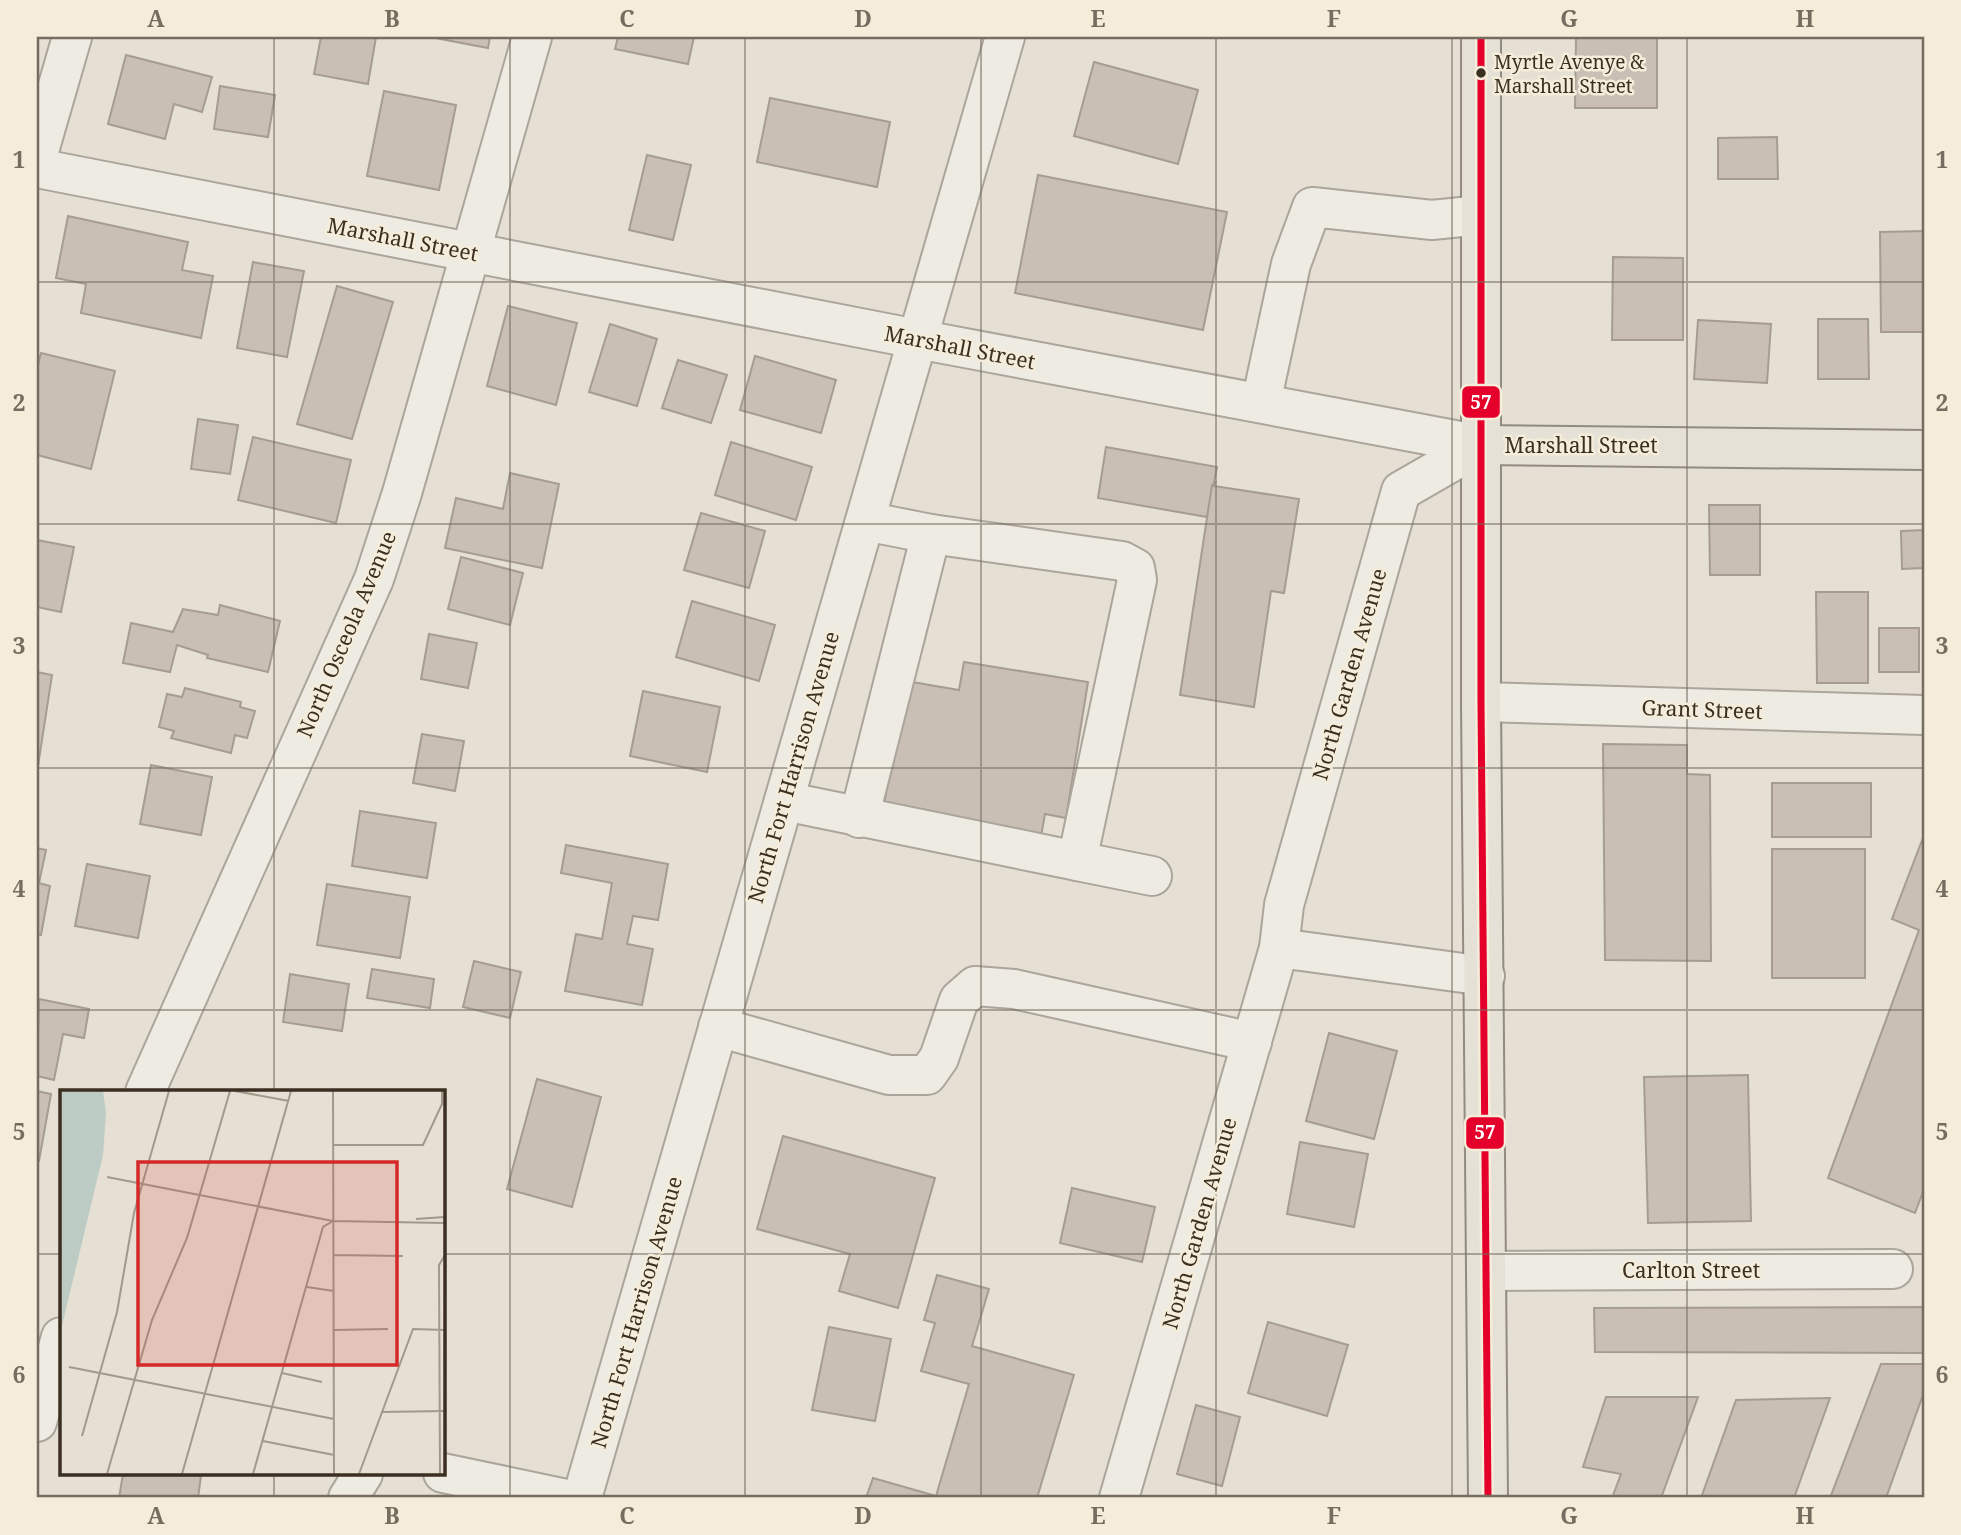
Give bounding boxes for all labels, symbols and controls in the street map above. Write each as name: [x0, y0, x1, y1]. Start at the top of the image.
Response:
text: A: [147, 2, 165, 34]
text: B: [384, 2, 400, 34]
text: C: [619, 2, 635, 34]
text: D: [854, 2, 872, 34]
text: E: [1090, 2, 1106, 34]
text: F: [1327, 2, 1341, 34]
text: G: [1560, 2, 1578, 34]
text: H: [1796, 2, 1815, 34]
place label: Myrtle Avenye & Marshall Street: [1494, 49, 1644, 99]
marker: Myrtle Avenye & Marshall Street: [1474, 66, 1488, 80]
text: 1: [13, 143, 26, 175]
text: 1: [1936, 143, 1949, 175]
street label: Marshall Street: [325, 211, 481, 267]
street label: Marshall Street: [882, 319, 1038, 375]
line badge: 57: [1461, 385, 1501, 419]
text: 2: [13, 386, 26, 418]
text: 2: [1936, 386, 1949, 418]
text: 57: [1470, 389, 1492, 415]
street label: Marshall Street: [1504, 431, 1658, 459]
street label: North Osceola Avenue: [290, 526, 402, 742]
street label: North Garden Avenue: [1305, 565, 1393, 783]
street label: North Fort Harrison Avenue: [741, 628, 845, 906]
text: 3: [13, 629, 26, 661]
text: 3: [1936, 629, 1949, 661]
street label: Grant Street: [1641, 693, 1763, 725]
text: 4: [13, 872, 26, 904]
text: 4: [1936, 872, 1949, 904]
inset map: [60, 1090, 444, 1476]
street label: North Garden Avenue: [1155, 1114, 1243, 1332]
text: 5: [13, 1115, 26, 1147]
text: 5: [1936, 1115, 1949, 1147]
line badge: 57: [1465, 1116, 1505, 1150]
text: 57: [1474, 1119, 1496, 1145]
street label: North Fort Harrison Avenue: [584, 1173, 688, 1451]
street label: Carlton Street: [1622, 1256, 1760, 1284]
text: 6: [13, 1358, 26, 1390]
text: 6: [1936, 1358, 1949, 1390]
text: A: [147, 1499, 165, 1531]
text: B: [384, 1499, 400, 1531]
text: C: [619, 1499, 635, 1531]
text: D: [854, 1499, 872, 1531]
text: E: [1090, 1499, 1106, 1531]
text: F: [1327, 1499, 1341, 1531]
text: G: [1560, 1499, 1578, 1531]
text: H: [1796, 1499, 1815, 1531]

